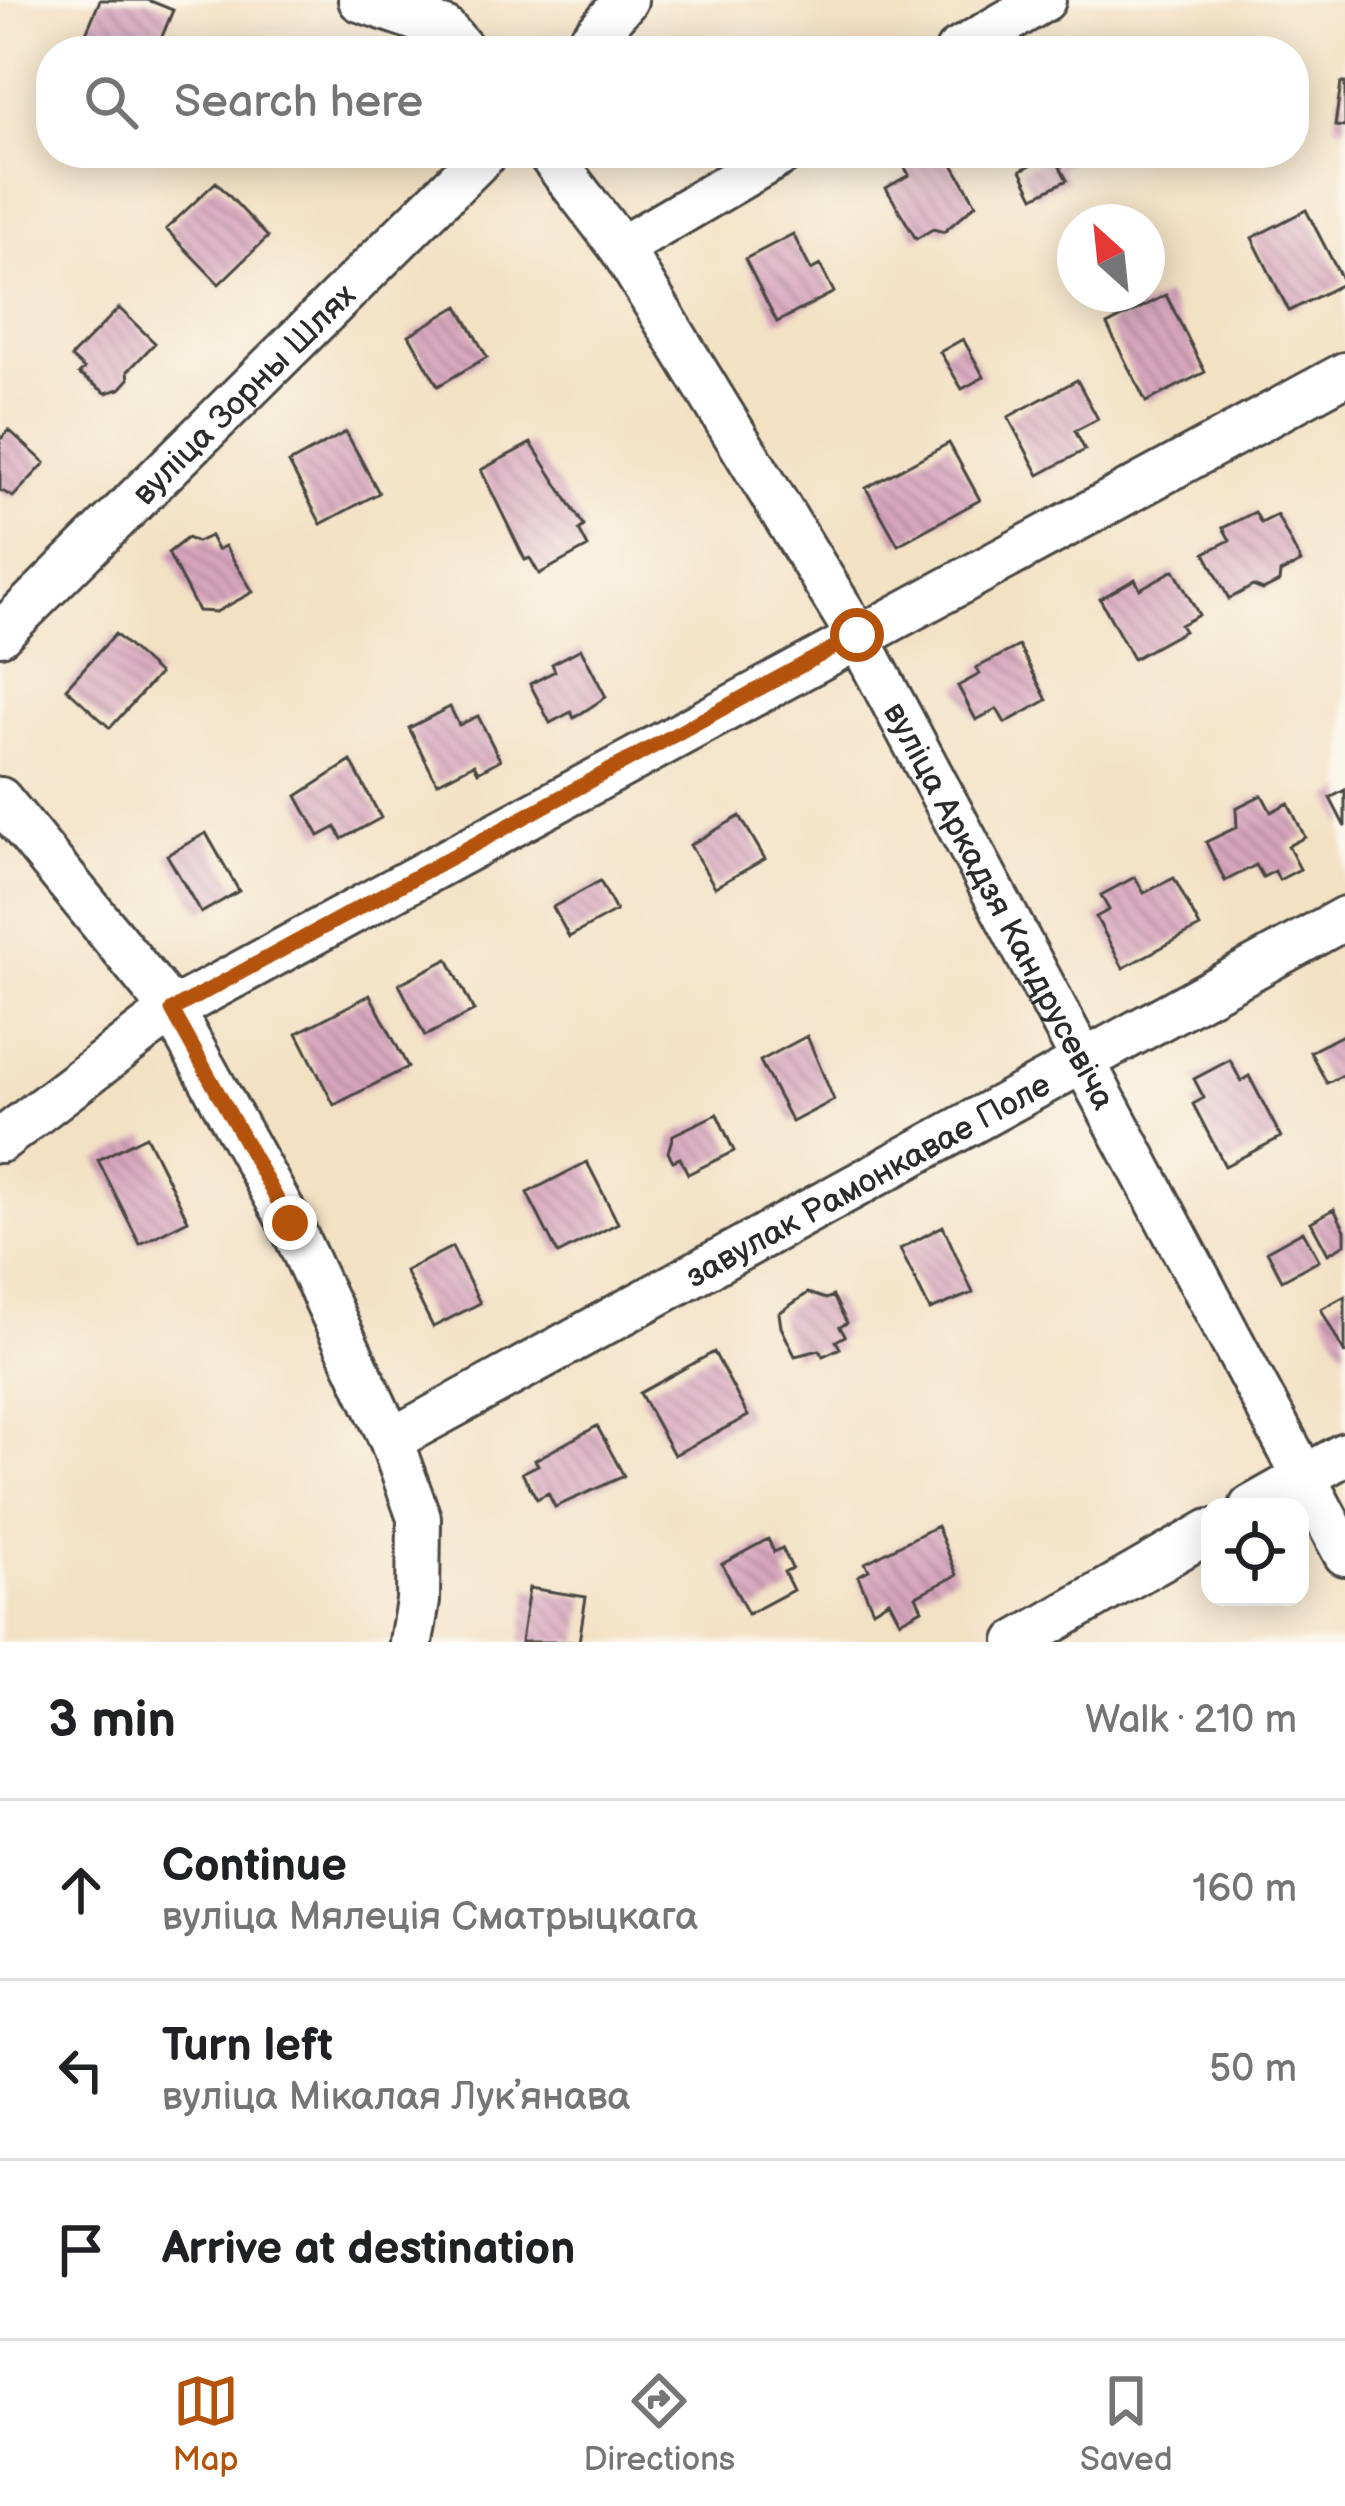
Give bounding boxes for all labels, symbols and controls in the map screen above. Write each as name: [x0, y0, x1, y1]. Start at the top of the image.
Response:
search box: [36, 36, 1309, 168]
icon: search: [78, 69, 144, 135]
text: Search here: [174, 75, 423, 130]
north arrow: [1057, 204, 1165, 312]
street label: вуліца Зорны Шлях: [125, 276, 364, 514]
route start: [830, 608, 884, 662]
street label: вуліца Аркадзя Кандрусевіча: [874, 696, 1123, 1117]
street label: завулак Рамонкавае Поле: [679, 1065, 1058, 1297]
route end: [263, 1196, 317, 1250]
map controls: [1201, 1498, 1309, 1606]
button: locate: [1201, 1498, 1309, 1606]
text: 3 min: [48, 1690, 176, 1751]
text: Walk · 210 m: [1085, 1697, 1297, 1744]
text: Continue: [162, 1839, 347, 1894]
icon: ahead: [48, 1857, 114, 1923]
text: 160 m: [1192, 1866, 1297, 1913]
text: вуліца Мялеція Сматрыцкага: [162, 1894, 698, 1941]
text: Turn left: [162, 2019, 333, 2074]
icon: left: [48, 2037, 114, 2103]
text: 50 m: [1209, 2046, 1297, 2093]
text: вуліца Мікалая Лукʼянава: [162, 2074, 630, 2121]
icon: arrive: [48, 2217, 114, 2283]
text: Arrive at destination: [162, 2222, 575, 2277]
tab: Map: [172, 2368, 239, 2480]
tab: Directions: [583, 2368, 735, 2480]
tab: Saved: [1080, 2368, 1173, 2480]

